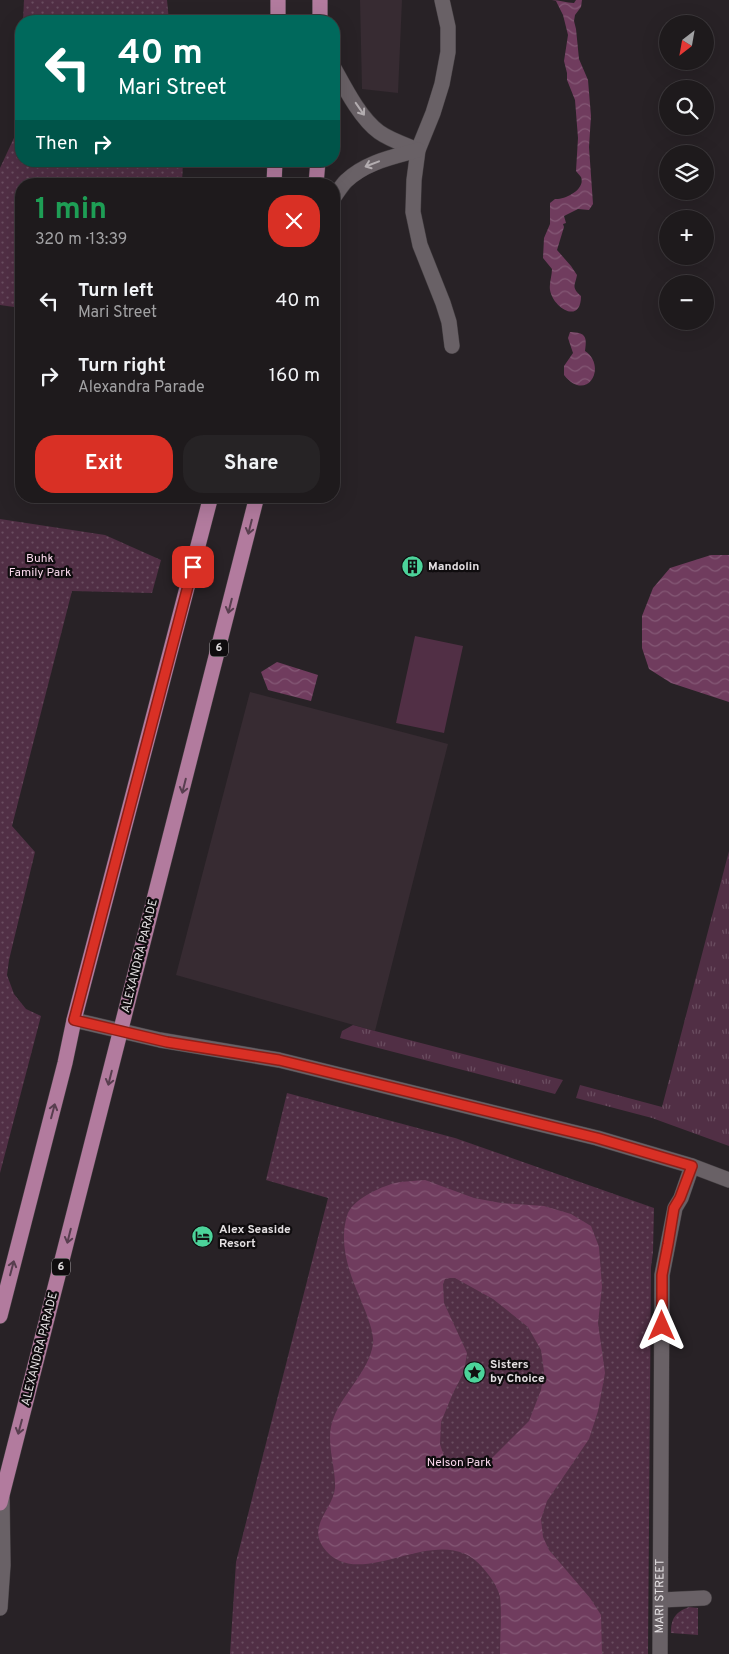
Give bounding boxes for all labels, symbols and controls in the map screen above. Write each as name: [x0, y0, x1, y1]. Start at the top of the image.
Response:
north arrow: [659, 15, 714, 70]
map controls: [659, 15, 714, 330]
text: 40 m: [118, 32, 203, 76]
icon: left: [35, 35, 100, 100]
text: Mari Street: [118, 75, 227, 102]
button: search: [659, 80, 714, 135]
one-way arrow: [355, 102, 365, 116]
icon: right: [88, 130, 116, 158]
text: Then: [35, 132, 78, 156]
button: layers: [659, 145, 714, 200]
one-way arrow: [365, 160, 380, 170]
text: 1 min: [35, 192, 107, 229]
button: close: [268, 195, 320, 247]
button: +: [659, 210, 714, 265]
text: 320 m · 13:39: [35, 230, 127, 250]
button: −: [659, 275, 714, 330]
text: Turn left: [78, 279, 154, 303]
icon: left: [35, 287, 63, 315]
text: 40 m: [275, 289, 320, 313]
text: Mari Street: [78, 303, 157, 323]
text: Turn right: [78, 354, 166, 378]
icon: right: [35, 362, 63, 390]
text: 160 m: [269, 364, 320, 388]
text: Alexandra Parade: [78, 378, 205, 398]
button: Exit: [35, 435, 173, 493]
button: Share: [183, 435, 320, 493]
one-way arrow: [245, 519, 254, 535]
pin: [172, 546, 214, 588]
park label: Buhk Family Park: [9, 551, 71, 581]
icon: arrive: [179, 553, 207, 581]
building icon: Mandolin: [400, 555, 424, 579]
place label: Mandolin: [428, 559, 479, 575]
one-way arrow: [225, 597, 234, 613]
road number: 6: [210, 640, 228, 656]
one-way arrow: [179, 777, 188, 793]
street label: ALEXANDRA PARADE: [118, 897, 162, 1015]
one-way arrow: [104, 1070, 114, 1086]
one-way arrow: [49, 1104, 58, 1120]
place label: Alex Seaside Resort: [219, 1222, 291, 1252]
hotel icon: Alex Seaside Resort: [191, 1225, 215, 1249]
one-way arrow: [64, 1227, 73, 1243]
road number: 6: [52, 1258, 70, 1276]
one-way arrow: [8, 1261, 17, 1277]
street label: ALEXANDRA PARADE: [18, 1290, 62, 1408]
position arrow: [635, 1299, 687, 1351]
place label: Sisters by Choice: [490, 1357, 545, 1387]
place icon: Sisters by Choice: [462, 1360, 486, 1384]
one-way arrow: [15, 1418, 24, 1434]
park label: Nelson Park: [427, 1455, 491, 1471]
street label: MARI STREET: [652, 1559, 669, 1633]

